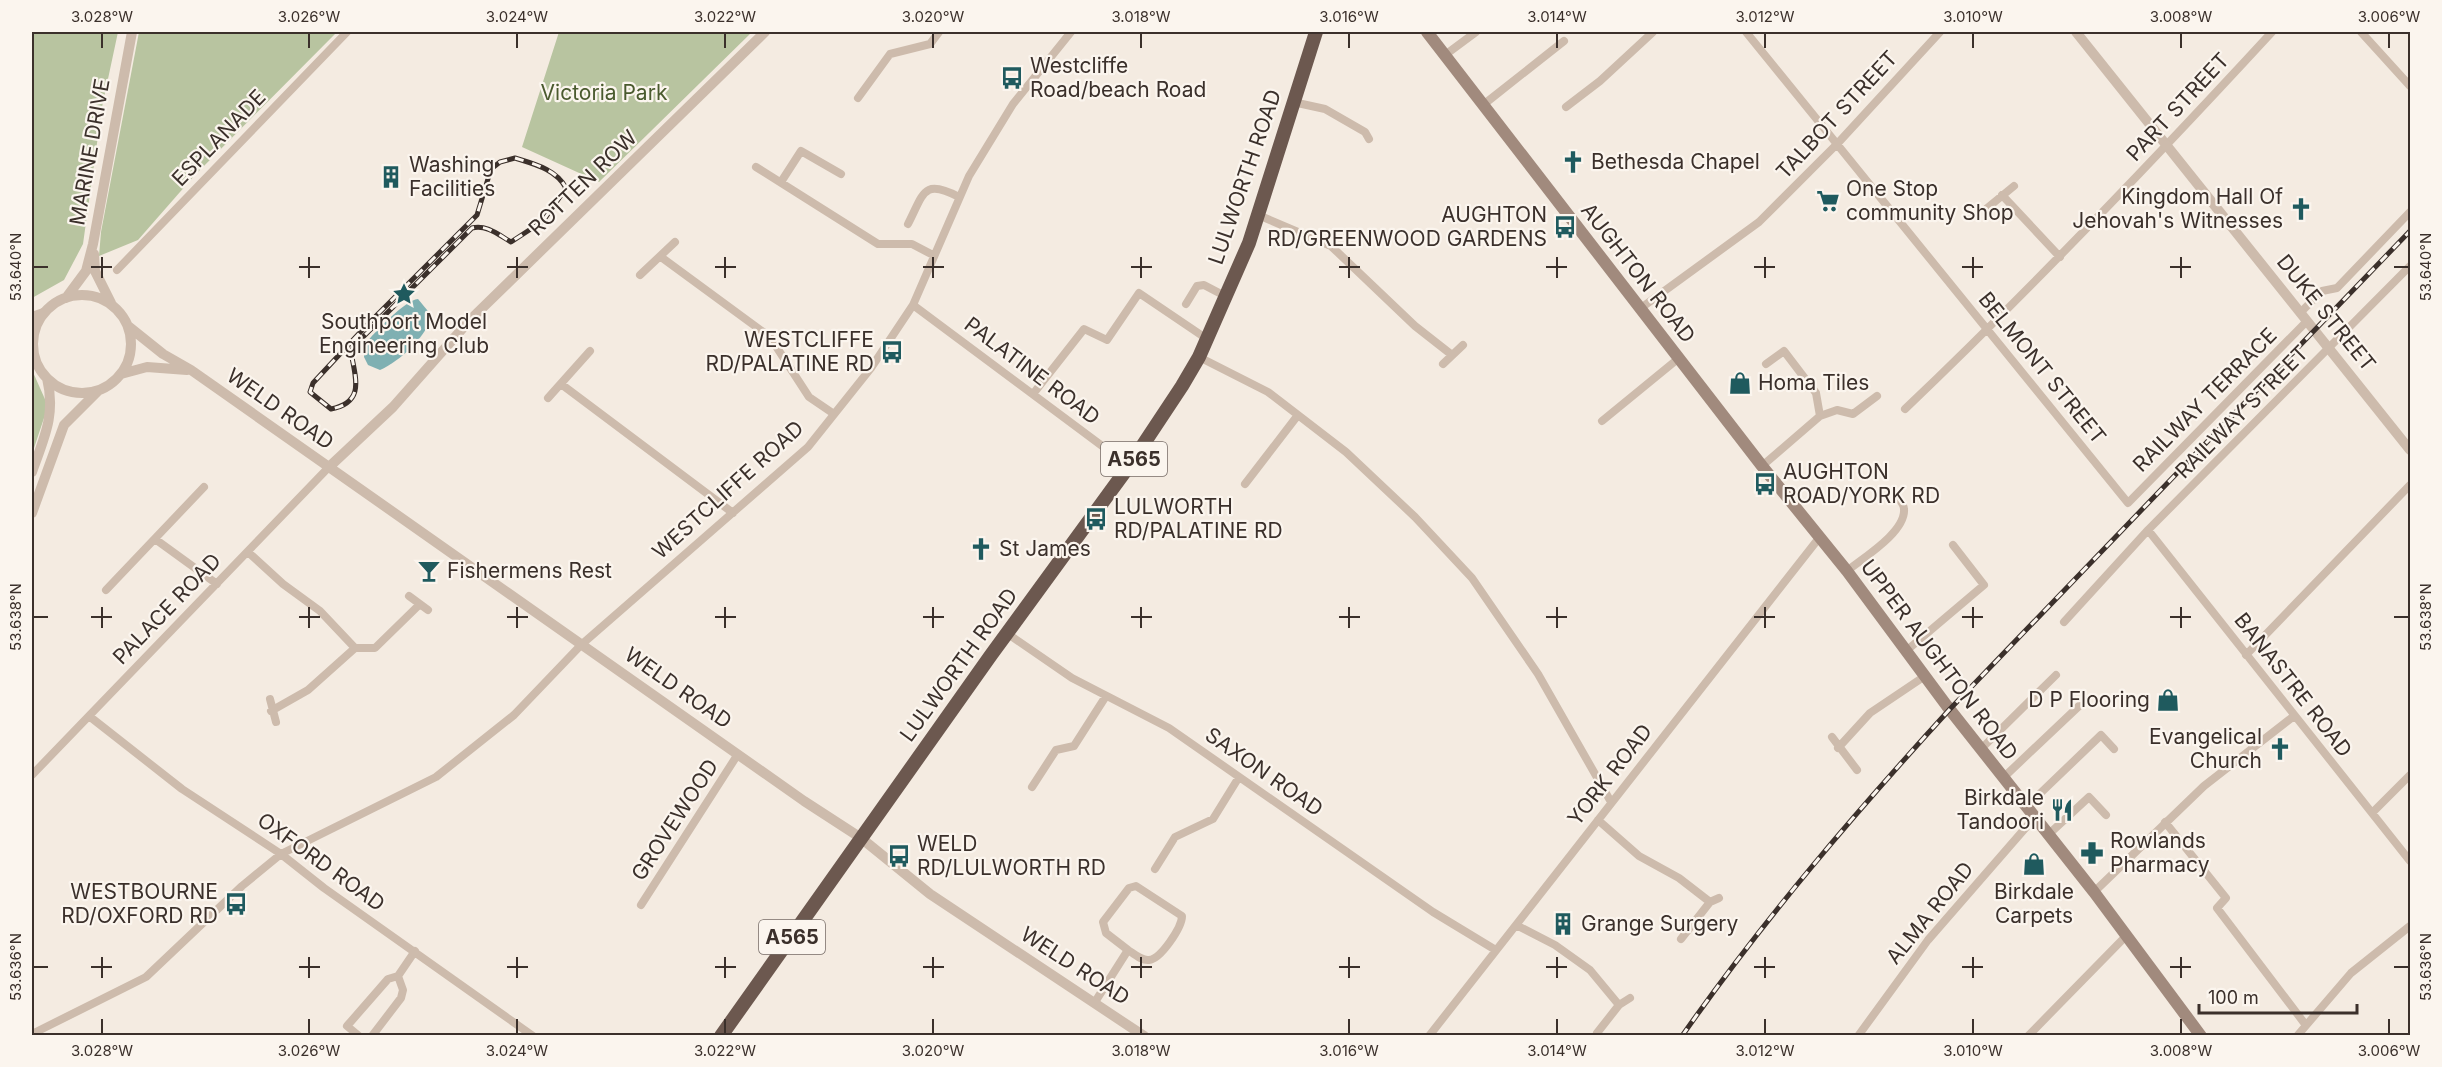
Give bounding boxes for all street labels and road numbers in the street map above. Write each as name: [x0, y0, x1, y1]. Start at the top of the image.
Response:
street label: TALBOT STREET: [1771, 45, 1902, 184]
street label: PART STREET: [2121, 47, 2234, 166]
street label: MARINE DRIVE: [64, 77, 115, 227]
street label: ESPLANADE: [167, 84, 271, 191]
street label: LULWORTH ROAD: [1203, 86, 1286, 268]
street label: ROTTEN ROW: [523, 125, 642, 240]
street label: AUGHTON ROAD: [1576, 198, 1701, 347]
street label: DUKE STREET: [2272, 249, 2381, 376]
street label: BELMONT STREET: [1974, 287, 2111, 449]
street label: PALATINE ROAD: [960, 312, 1105, 430]
street label: RAILWAY TERRACE: [2128, 323, 2282, 477]
street label: RAILWAY STREET: [2170, 340, 2313, 483]
street label: WELD ROAD: [222, 363, 339, 455]
street label: WESTCLIFFE ROAD: [647, 415, 808, 564]
road number: A565: [1101, 442, 1167, 476]
street label: PALACE ROAD: [108, 548, 226, 669]
street label: UPPER AUGHTON ROAD: [1856, 554, 2023, 765]
street label: LULWORTH ROAD: [895, 583, 1023, 746]
street label: BANASTRE ROAD: [2229, 608, 2357, 762]
street label: WELD ROAD: [620, 642, 737, 734]
street label: YORK ROAD: [1562, 719, 1657, 830]
street label: SAXON ROAD: [1201, 722, 1328, 821]
street label: GROVEWOOD: [626, 754, 723, 885]
street label: OXFORD ROAD: [253, 807, 390, 916]
street label: ALMA ROAD: [1881, 857, 1978, 969]
road number: A565: [759, 920, 825, 954]
street label: WELD ROAD: [1016, 921, 1134, 1010]

